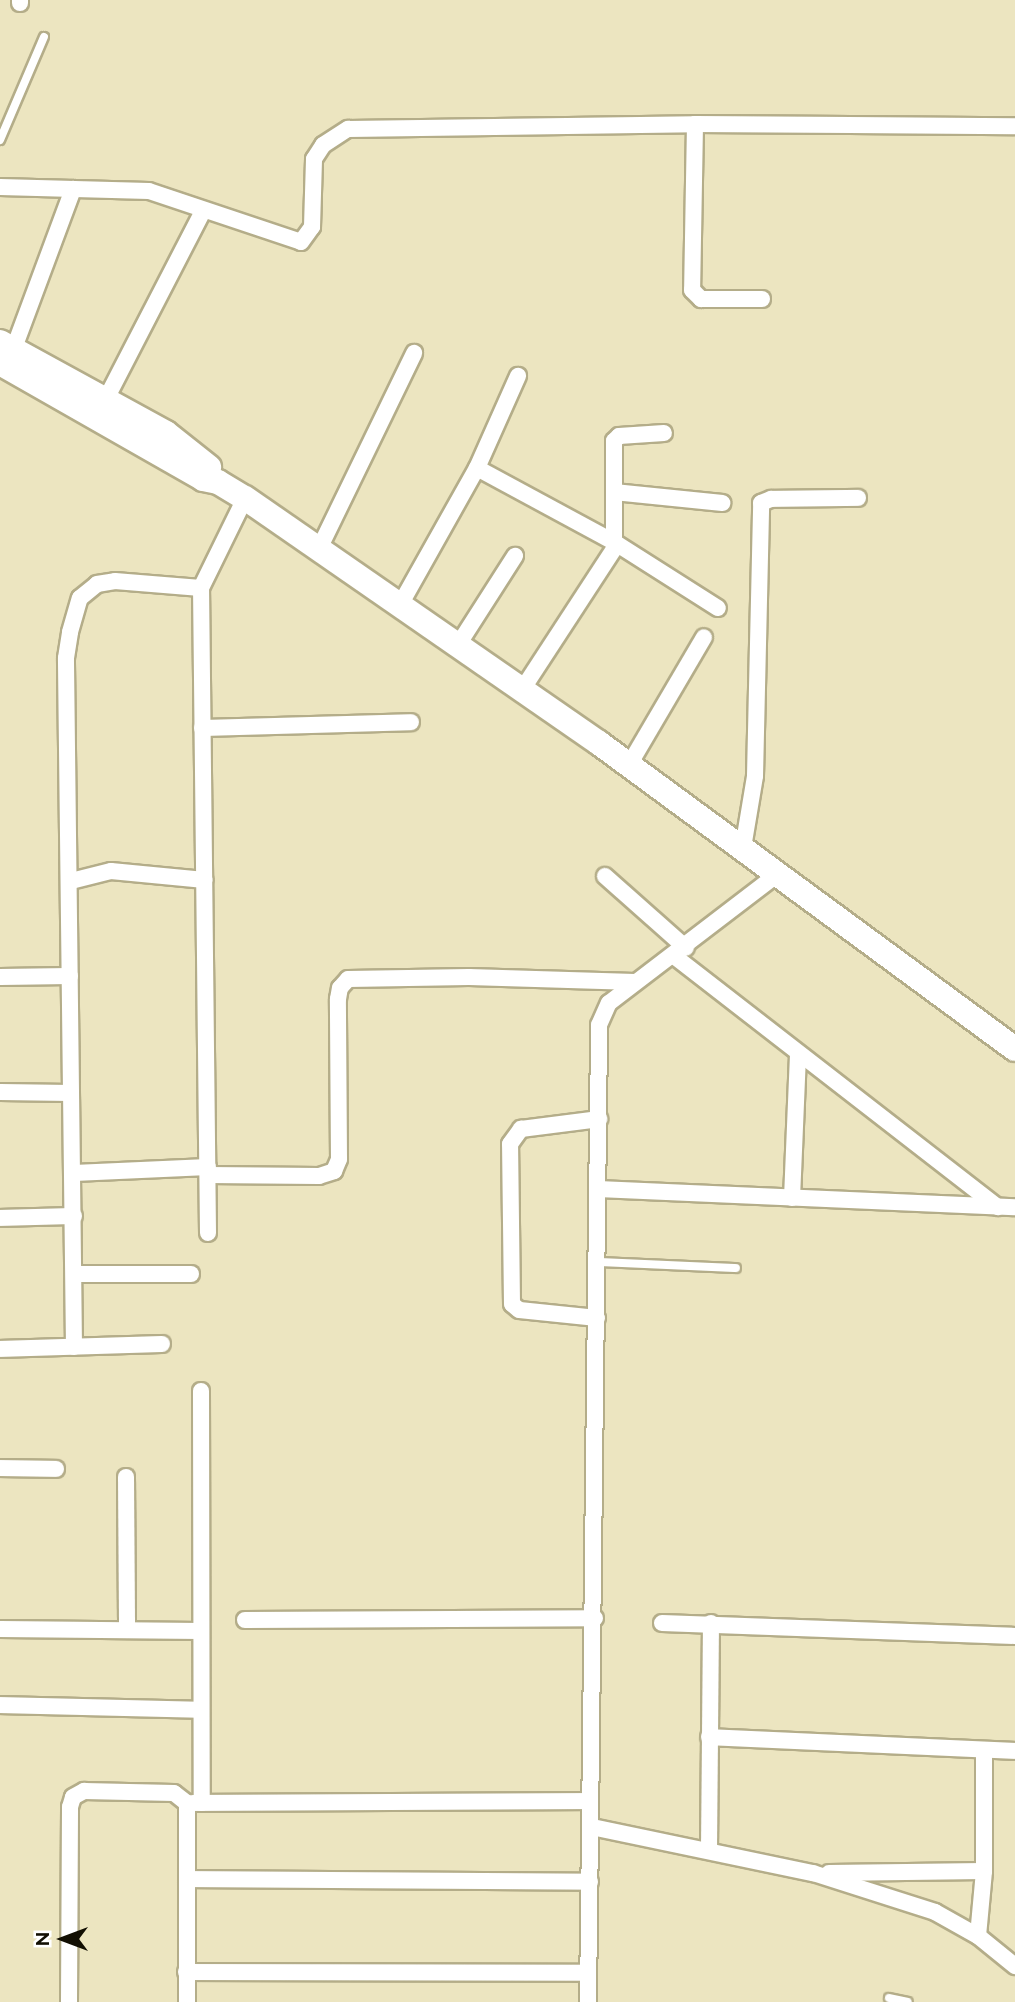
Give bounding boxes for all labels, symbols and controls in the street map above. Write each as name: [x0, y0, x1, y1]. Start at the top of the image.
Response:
north arrow: [28, 1904, 98, 1974]
text: N: [31, 1932, 53, 1946]

